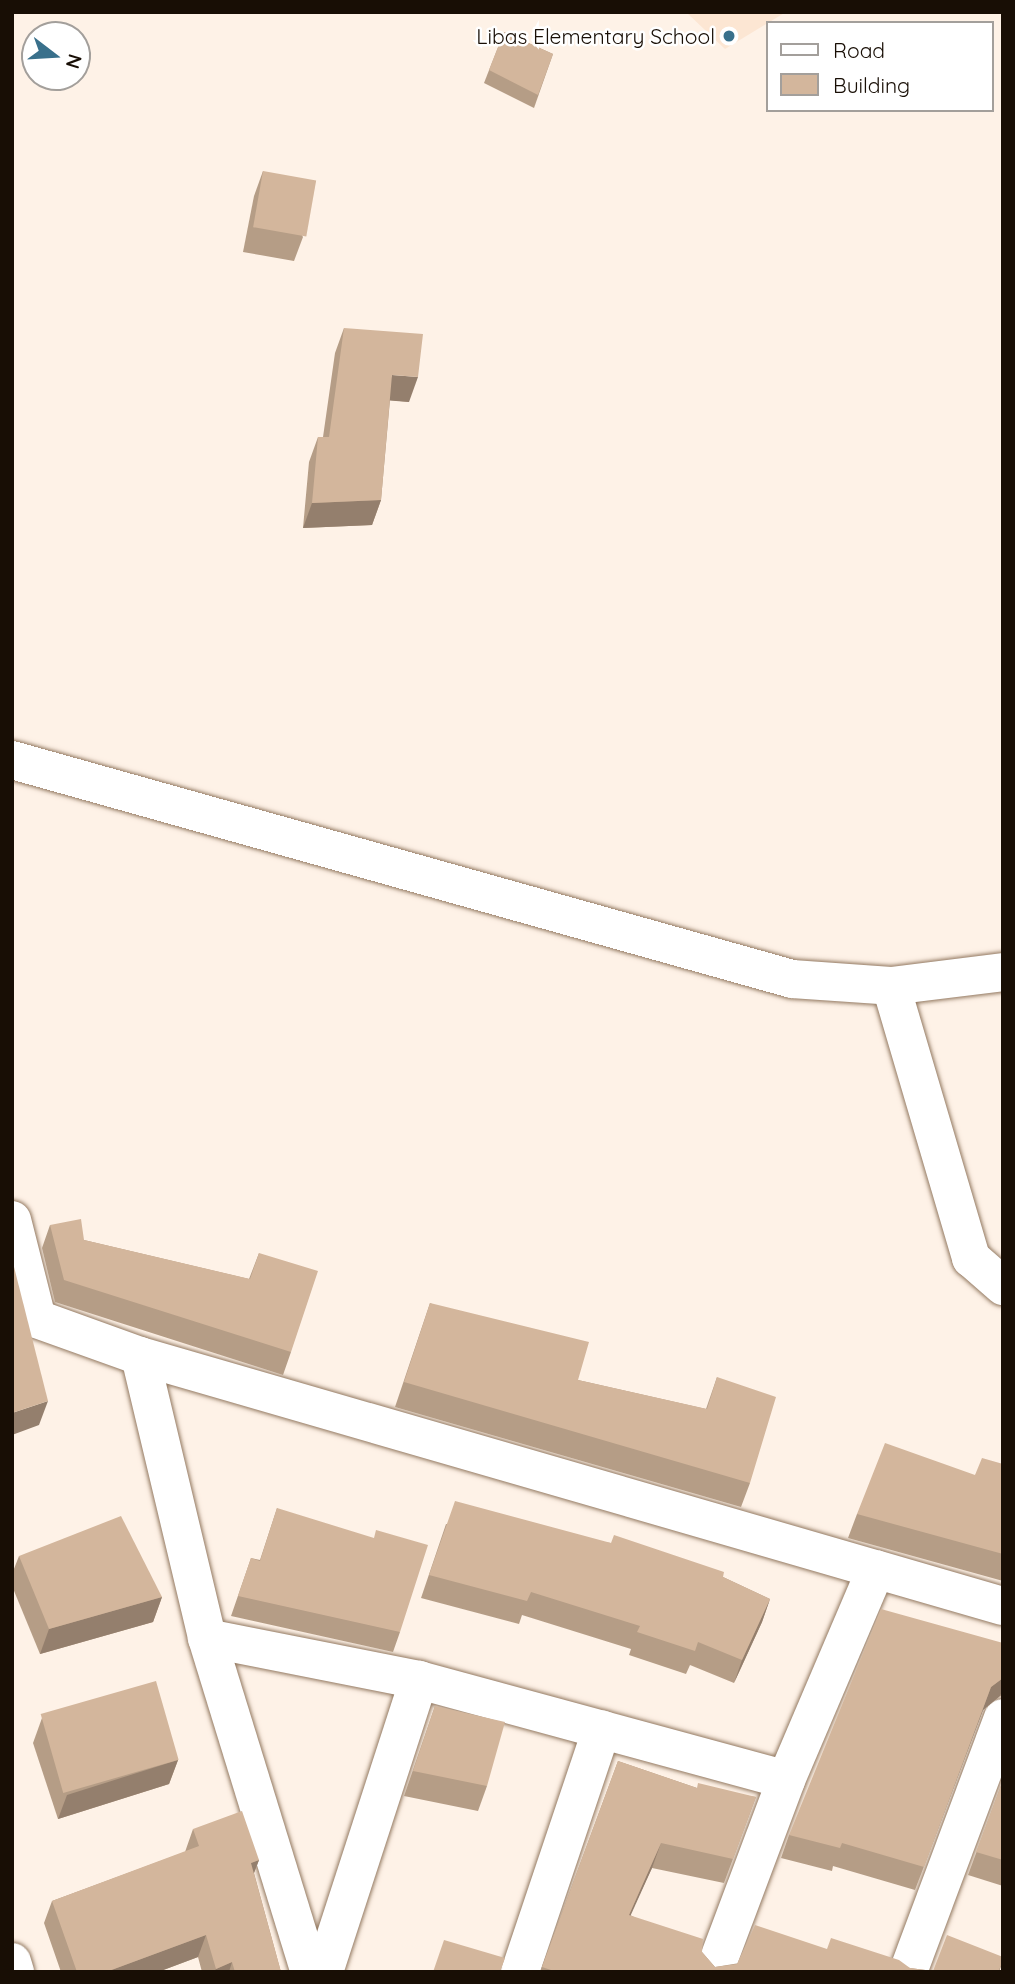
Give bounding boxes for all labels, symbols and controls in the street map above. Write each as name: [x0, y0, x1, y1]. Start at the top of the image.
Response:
north arrow: [21, 21, 91, 91]
legend: [766, 21, 994, 112]
place label: Libas Elementary School: [476, 23, 715, 49]
marker: Libas Elementary School: [721, 28, 737, 44]
text: Road: [833, 37, 885, 63]
text: N: [61, 51, 88, 72]
text: Building: [833, 72, 910, 98]

